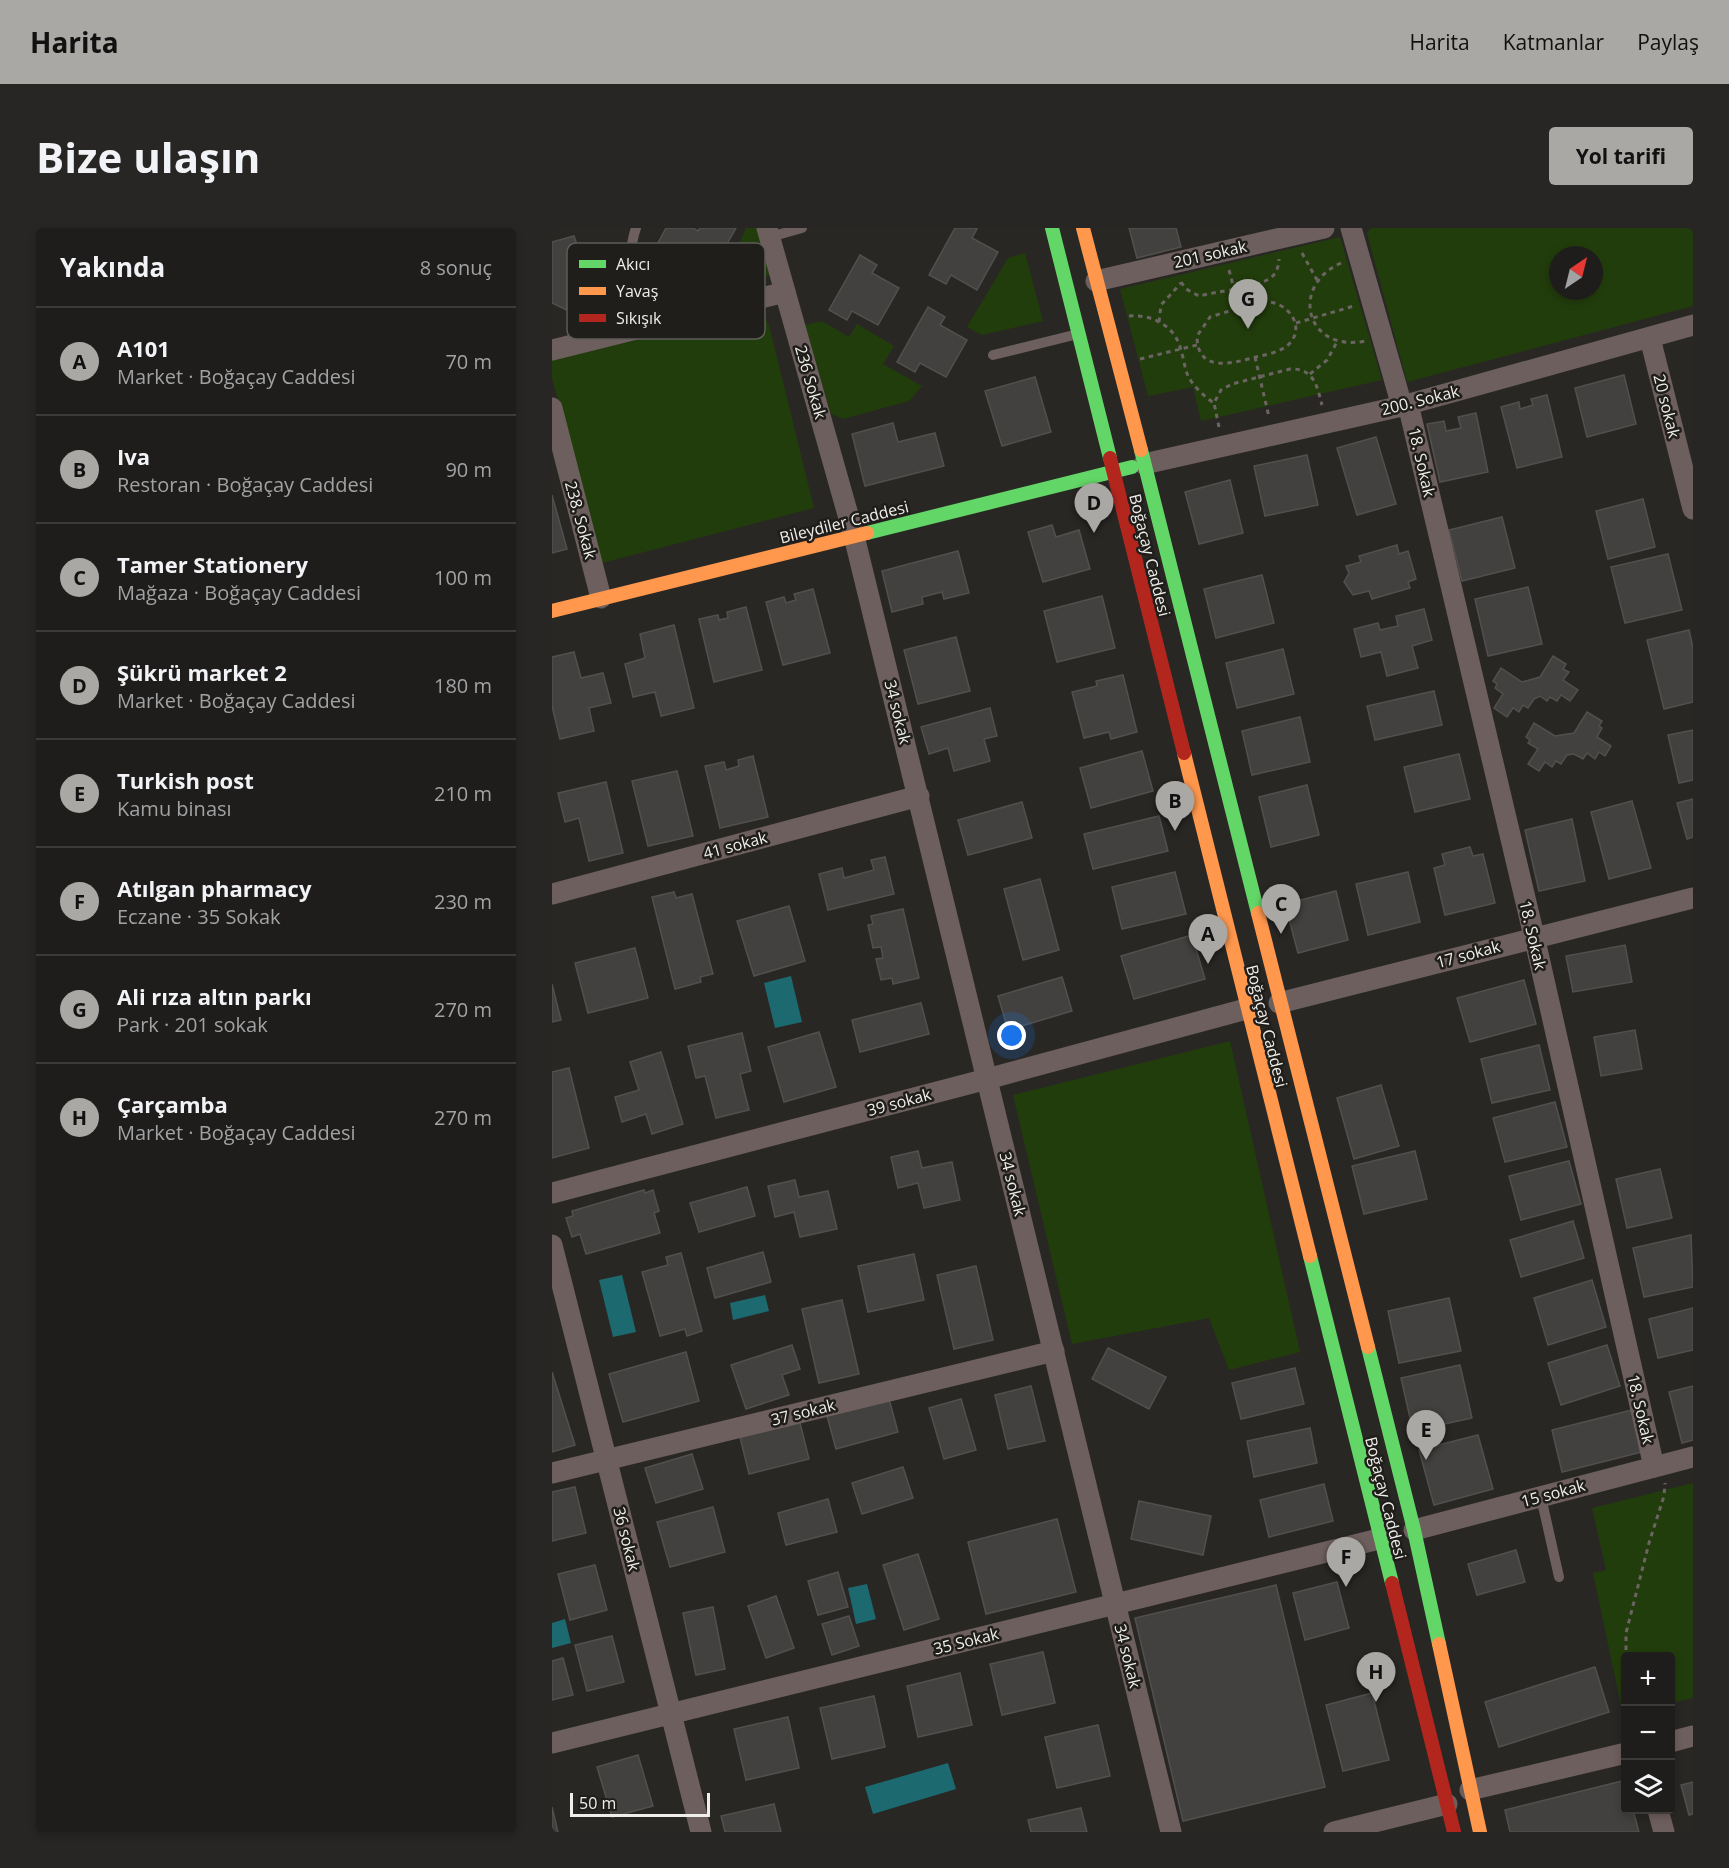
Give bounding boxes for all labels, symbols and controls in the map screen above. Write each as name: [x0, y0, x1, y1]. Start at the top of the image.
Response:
text: Harita: [30, 23, 119, 61]
text: Harita: [1409, 28, 1470, 56]
text: Katmanlar: [1503, 28, 1604, 56]
text: Paylaş: [1637, 28, 1699, 56]
button: Yol tarifi: [1549, 127, 1693, 185]
text: Bize ulaşın: [36, 128, 260, 185]
street label: 201 sokak: [1171, 235, 1249, 273]
legend: [567, 243, 765, 339]
north arrow: [1549, 246, 1603, 300]
text: Yakında: [60, 249, 165, 285]
text: Akıcı: [616, 253, 650, 275]
text: 8 sonuç: [420, 254, 492, 281]
pin: G: [1228, 279, 1268, 329]
text: Yavaş: [616, 280, 658, 302]
text: Sıkışık: [616, 307, 662, 329]
text: A101: [117, 333, 170, 363]
street label: 236 Sokak: [790, 343, 832, 422]
text: A: [73, 348, 86, 375]
text: 70 m: [445, 348, 492, 375]
text: Market · Boğaçay Caddesi: [117, 363, 356, 390]
street label: 20 sokak: [1648, 372, 1686, 441]
street label: 200. Sokak: [1379, 380, 1462, 420]
street label: 18. Sokak: [1403, 425, 1441, 500]
text: Iva: [117, 441, 150, 471]
text: B: [73, 456, 86, 483]
text: 90 m: [445, 456, 492, 483]
text: Restoran · Boğaçay Caddesi: [117, 471, 373, 498]
street label: 238. Sokak: [560, 479, 602, 562]
pin: D: [1074, 484, 1114, 533]
street label: Boğaçay Caddesi: [1124, 491, 1176, 619]
street label: Bileydiler Caddesi: [777, 495, 911, 549]
text: Tamer Stationery: [117, 549, 308, 579]
text: C: [73, 564, 86, 591]
text: 100 m: [434, 564, 492, 591]
text: Mağaza · Boğaçay Caddesi: [117, 579, 361, 606]
text: Şükrü market 2: [117, 657, 287, 687]
text: D: [72, 672, 87, 699]
text: 180 m: [434, 672, 492, 699]
street label: 34 sokak: [879, 678, 917, 747]
text: Market · Boğaçay Caddesi: [117, 687, 356, 714]
text: Turkish post: [117, 765, 254, 795]
text: E: [74, 780, 85, 807]
text: 210 m: [434, 780, 492, 807]
pin: B: [1156, 782, 1194, 831]
text: Kamu binası: [117, 795, 232, 822]
street label: 41 sokak: [701, 826, 770, 864]
text: Atılgan pharmacy: [117, 873, 311, 903]
pin: C: [1262, 884, 1300, 934]
text: F: [74, 888, 85, 915]
text: 230 m: [434, 888, 492, 915]
street label: 18. Sokak: [1514, 898, 1552, 973]
text: Eczane · 35 Sokak: [117, 903, 281, 930]
pin: A: [1188, 914, 1228, 964]
street label: 17 sokak: [1434, 935, 1503, 973]
street label: Boğaçay Caddesi: [1241, 962, 1293, 1090]
text: Ali rıza altın parkı: [117, 981, 312, 1011]
text: G: [72, 996, 87, 1023]
text: 270 m: [434, 996, 492, 1023]
text: Park · 201 sokak: [117, 1011, 268, 1038]
your location: [997, 1021, 1026, 1050]
street label: 39 sokak: [865, 1083, 934, 1121]
text: Çarçamba: [117, 1089, 228, 1119]
text: H: [72, 1104, 87, 1131]
text: 270 m: [434, 1104, 492, 1131]
text: Market · Boğaçay Caddesi: [117, 1119, 356, 1146]
street label: 34 sokak: [994, 1150, 1032, 1219]
street label: 18. Sokak: [1622, 1372, 1660, 1447]
street label: 37 sokak: [769, 1393, 838, 1431]
pin: E: [1406, 1410, 1446, 1460]
street label: Boğaçay Caddesi: [1360, 1434, 1412, 1562]
street label: 15 sokak: [1519, 1474, 1588, 1512]
street label: 36 sokak: [608, 1505, 646, 1574]
pin: F: [1326, 1538, 1366, 1587]
street label: 35 Sokak: [931, 1622, 1002, 1660]
street label: 34 sokak: [1109, 1622, 1147, 1691]
pin: H: [1356, 1652, 1396, 1702]
map controls: [1621, 1652, 1675, 1814]
button: +: [1621, 1652, 1675, 1706]
button: −: [1621, 1706, 1675, 1760]
button: layers: [1621, 1760, 1675, 1814]
scale bar: [570, 1790, 710, 1818]
text: 50 m: [579, 1792, 616, 1814]

